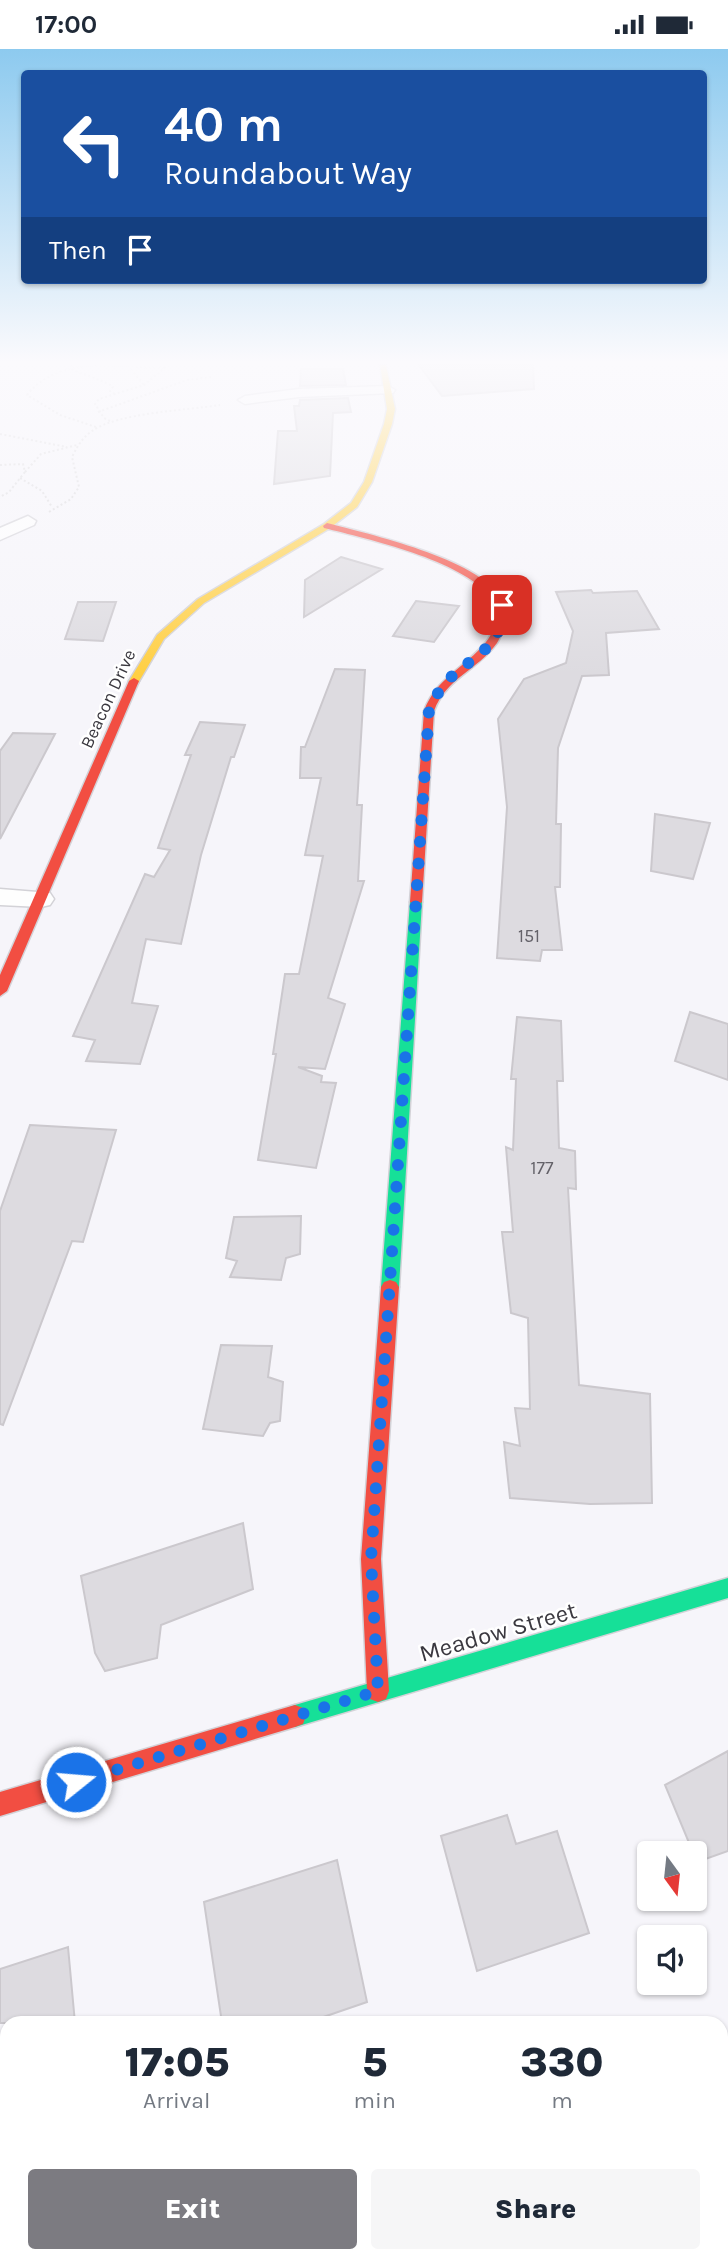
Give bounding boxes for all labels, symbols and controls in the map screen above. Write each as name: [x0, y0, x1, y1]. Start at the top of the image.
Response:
text: 17:00: [35, 9, 97, 40]
text: 40 m: [164, 96, 283, 153]
icon: left: [49, 98, 140, 189]
text: Roundabout Way: [164, 155, 412, 192]
icon: arrive: [121, 231, 159, 269]
text: Then: [49, 235, 107, 266]
pin: [472, 575, 532, 635]
icon: arrive: [483, 586, 521, 624]
street label: Beacon Drive: [75, 646, 141, 752]
house number: 151: [518, 925, 540, 947]
house number: 177: [531, 1157, 554, 1179]
street label: Meadow Street: [416, 1596, 580, 1668]
position arrow: [39, 1745, 113, 1819]
north arrow: [637, 1841, 707, 1911]
map controls: [637, 1841, 707, 1995]
button: sound: [637, 1925, 707, 1995]
text: 17:05: [124, 2037, 229, 2087]
text: 5: [362, 2037, 387, 2087]
text: 330: [520, 2037, 604, 2087]
text: Arrival: [143, 2087, 210, 2114]
text: min: [354, 2087, 396, 2114]
text: m: [551, 2087, 573, 2114]
button: Exit: [28, 2169, 357, 2249]
button: Share: [371, 2169, 700, 2249]

